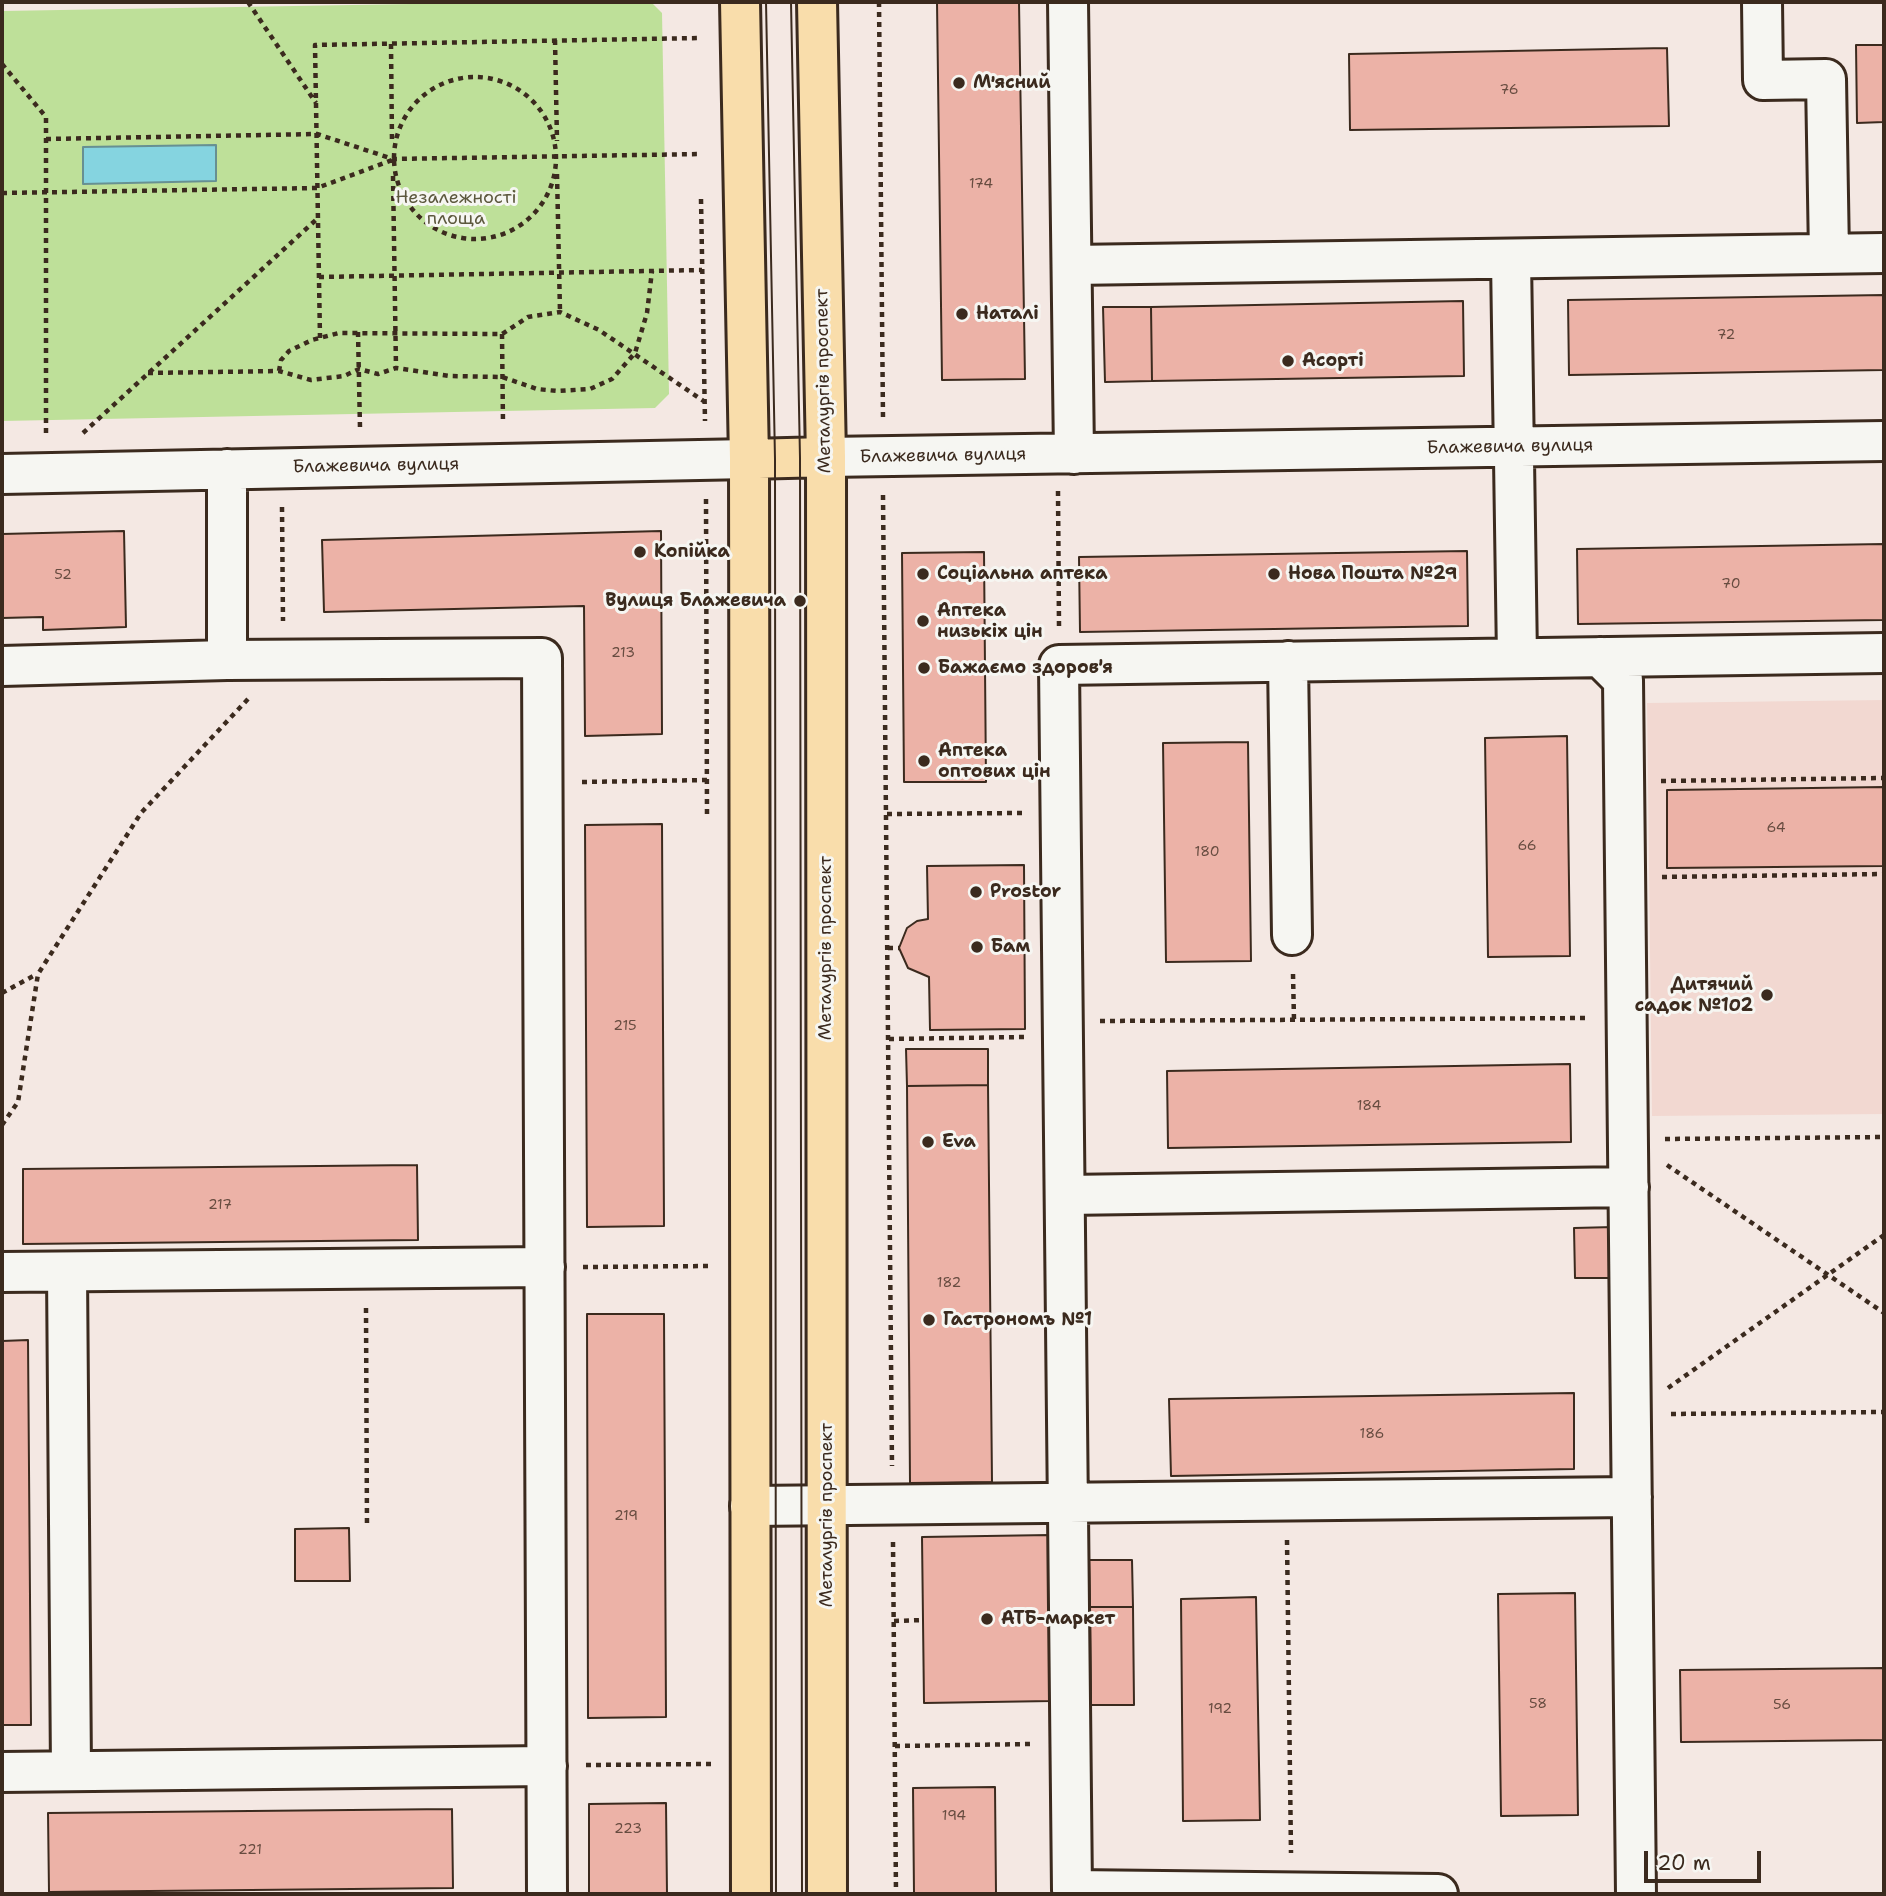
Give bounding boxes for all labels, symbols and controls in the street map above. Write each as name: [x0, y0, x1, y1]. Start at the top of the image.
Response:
place label: М'ясний: [973, 72, 1051, 94]
marker: М'ясний: [951, 75, 967, 91]
house number: 76: [1499, 82, 1519, 98]
house number: 174: [969, 176, 993, 192]
park label: Незалежності площа: [395, 187, 517, 230]
street label: Металургів проспект: [812, 289, 836, 473]
place label: Наталі: [976, 303, 1039, 325]
marker: Наталі: [954, 306, 970, 322]
house number: 72: [1717, 327, 1735, 343]
place label: Асорті: [1302, 350, 1364, 372]
marker: Асорті: [1280, 353, 1296, 369]
street label: Блажевича вулиця: [1426, 435, 1594, 459]
street label: Блажевича вулиця: [859, 444, 1027, 468]
street label: Блажевича вулиця: [292, 454, 460, 478]
place label: Копійка: [654, 541, 730, 563]
marker: Копійка: [632, 544, 648, 560]
place label: Соціальна аптека: [937, 563, 1108, 585]
place label: Нова Пошта №29: [1288, 563, 1457, 585]
marker: Соціальна аптека: [915, 566, 931, 582]
marker: Нова Пошта №29: [1266, 566, 1282, 582]
house number: 52: [54, 567, 72, 583]
house number: 70: [1721, 576, 1741, 592]
place label: Вулиця Блажевича: [605, 590, 786, 612]
marker: Вулиця Блажевича: [792, 593, 808, 609]
place label: Аптека низькіх цін: [937, 600, 1043, 642]
marker: Аптека низькіх цін: [915, 613, 931, 629]
house number: 213: [611, 645, 635, 661]
place label: Бажаємо здоров'я: [938, 657, 1113, 679]
marker: Бажаємо здоров'я: [916, 660, 932, 676]
place label: Аптека оптових цін: [938, 740, 1051, 782]
marker: Аптека оптових цін: [916, 753, 932, 769]
house number: 64: [1766, 820, 1786, 836]
house number: 66: [1517, 838, 1537, 854]
house number: 180: [1195, 844, 1219, 860]
street label: Металургів проспект: [815, 856, 837, 1040]
place label: Prostor: [990, 881, 1061, 903]
marker: Prostor: [968, 884, 984, 900]
place label: Бам: [991, 936, 1030, 958]
marker: Бам: [969, 939, 985, 955]
place label: Дитячий садок №102: [1635, 974, 1753, 1016]
marker: Дитячий садок №102: [1759, 987, 1775, 1003]
house number: 215: [613, 1018, 637, 1034]
house number: 184: [1357, 1098, 1381, 1114]
place label: Eva: [942, 1131, 976, 1153]
marker: Eva: [920, 1134, 936, 1150]
house number: 217: [208, 1197, 232, 1213]
house number: 182: [937, 1275, 961, 1291]
place label: Гастрономъ №1: [943, 1309, 1092, 1331]
marker: Гастрономъ №1: [921, 1312, 937, 1328]
street label: Металургів проспект: [816, 1423, 838, 1607]
house number: 186: [1360, 1426, 1384, 1442]
house number: 219: [614, 1508, 638, 1524]
place label: АТБ-маркет: [1001, 1608, 1115, 1630]
marker: АТБ-маркет: [979, 1611, 995, 1627]
house number: 58: [1529, 1696, 1547, 1712]
house number: 56: [1773, 1697, 1791, 1713]
house number: 192: [1208, 1701, 1232, 1717]
house number: 194: [942, 1808, 966, 1824]
house number: 223: [614, 1821, 642, 1837]
scale bar: [1648, 1836, 1765, 1880]
house number: 221: [238, 1842, 262, 1858]
text: 20 m: [1657, 1849, 1711, 1877]

